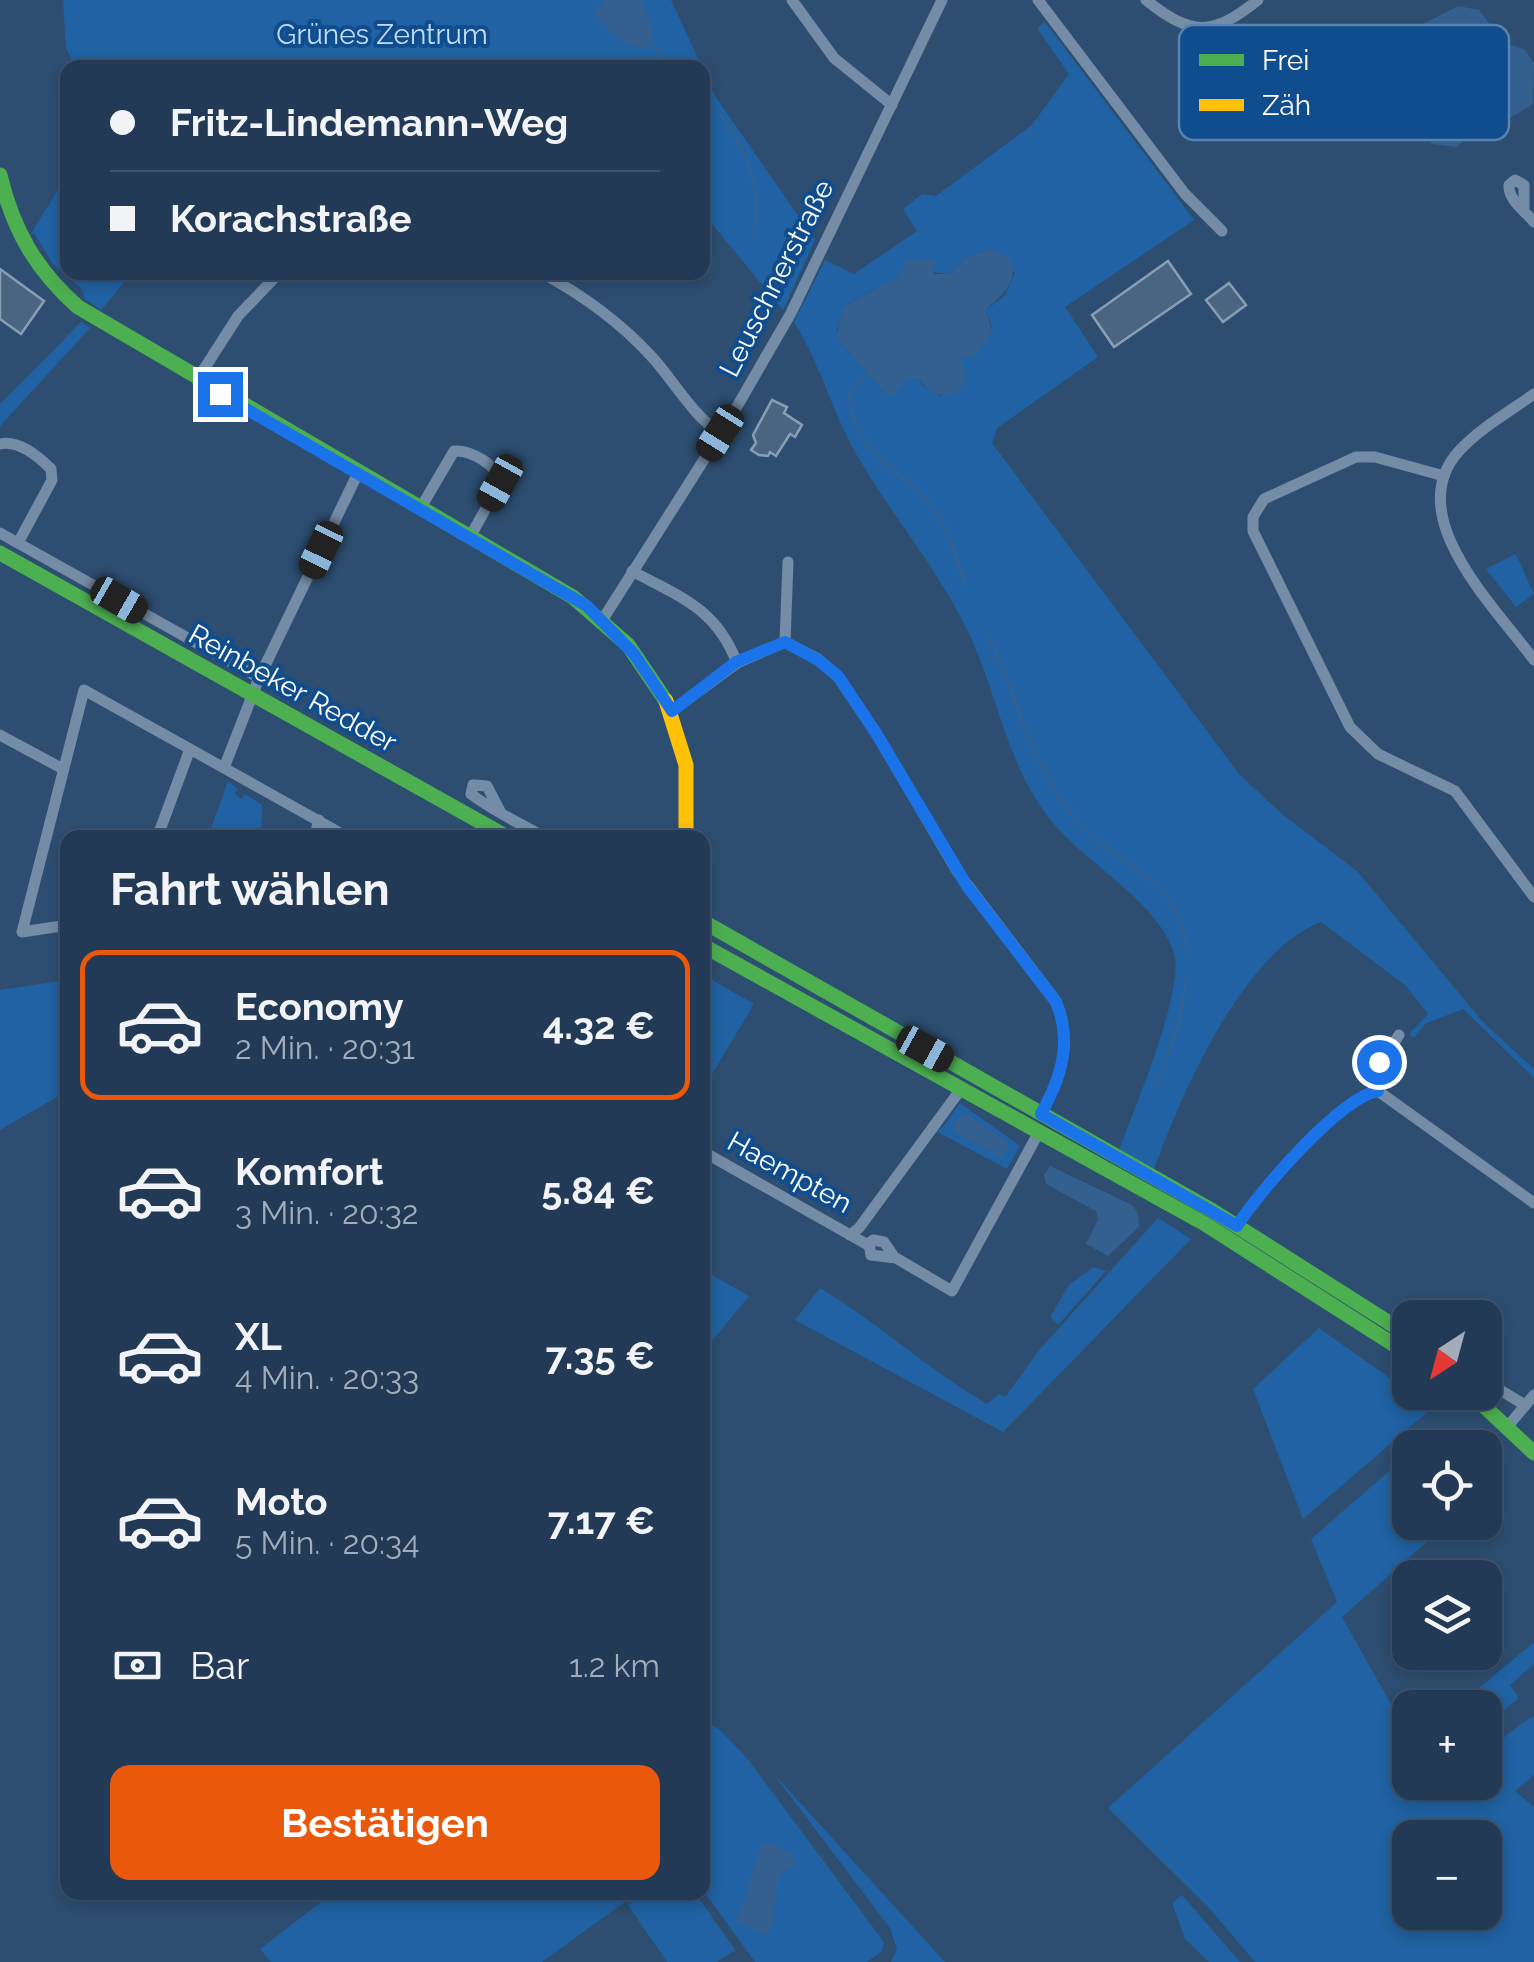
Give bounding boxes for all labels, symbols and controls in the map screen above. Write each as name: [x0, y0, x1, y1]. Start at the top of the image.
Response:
park label: Grünes Zentrum: [276, 18, 488, 51]
legend: [1179, 25, 1509, 140]
text: Frei: [1262, 44, 1309, 77]
text: Zäh: [1262, 89, 1311, 122]
text: Fritz-Lindemann-Weg: [170, 100, 568, 145]
street label: Leuschnerstraße: [713, 174, 840, 382]
text: Korachstraße: [170, 196, 412, 241]
route end: [198, 372, 243, 417]
car: [691, 400, 749, 466]
car: [472, 449, 528, 517]
car: [294, 516, 348, 584]
car: [86, 572, 152, 628]
street label: Reinbeker Redder: [183, 618, 403, 759]
text: Fahrt wählen: [110, 863, 390, 916]
icon: car: [115, 980, 205, 1070]
text: Economy: [235, 984, 404, 1029]
text: 4.32 €: [543, 1003, 655, 1048]
car: [891, 1021, 959, 1077]
text: 2 Min. · 20:31: [235, 1029, 415, 1066]
route start: [1357, 1040, 1402, 1085]
street label: Haempten: [722, 1125, 858, 1220]
icon: car: [115, 1145, 205, 1235]
text: Komfort: [235, 1149, 384, 1194]
text: 5.84 €: [541, 1168, 655, 1213]
text: 3 Min. · 20:32: [235, 1194, 418, 1231]
north arrow: [1392, 1300, 1502, 1410]
map controls: [1392, 1300, 1502, 1930]
icon: car: [115, 1310, 205, 1400]
text: XL: [235, 1314, 282, 1359]
text: 7.35 €: [546, 1333, 655, 1378]
text: 4 Min. · 20:33: [235, 1359, 419, 1396]
button: locate: [1392, 1430, 1502, 1540]
icon: car: [115, 1475, 205, 1565]
text: Moto: [235, 1479, 328, 1524]
text: 7.17 €: [548, 1498, 655, 1543]
text: 5 Min. · 20:34: [235, 1524, 420, 1561]
button: layers: [1392, 1560, 1502, 1670]
icon: cash: [110, 1638, 165, 1693]
text: Bar: [190, 1643, 249, 1688]
text: 1.2 km: [569, 1647, 660, 1684]
button: +: [1392, 1690, 1502, 1800]
button: Bestätigen: [110, 1765, 660, 1880]
button: −: [1392, 1820, 1502, 1930]

